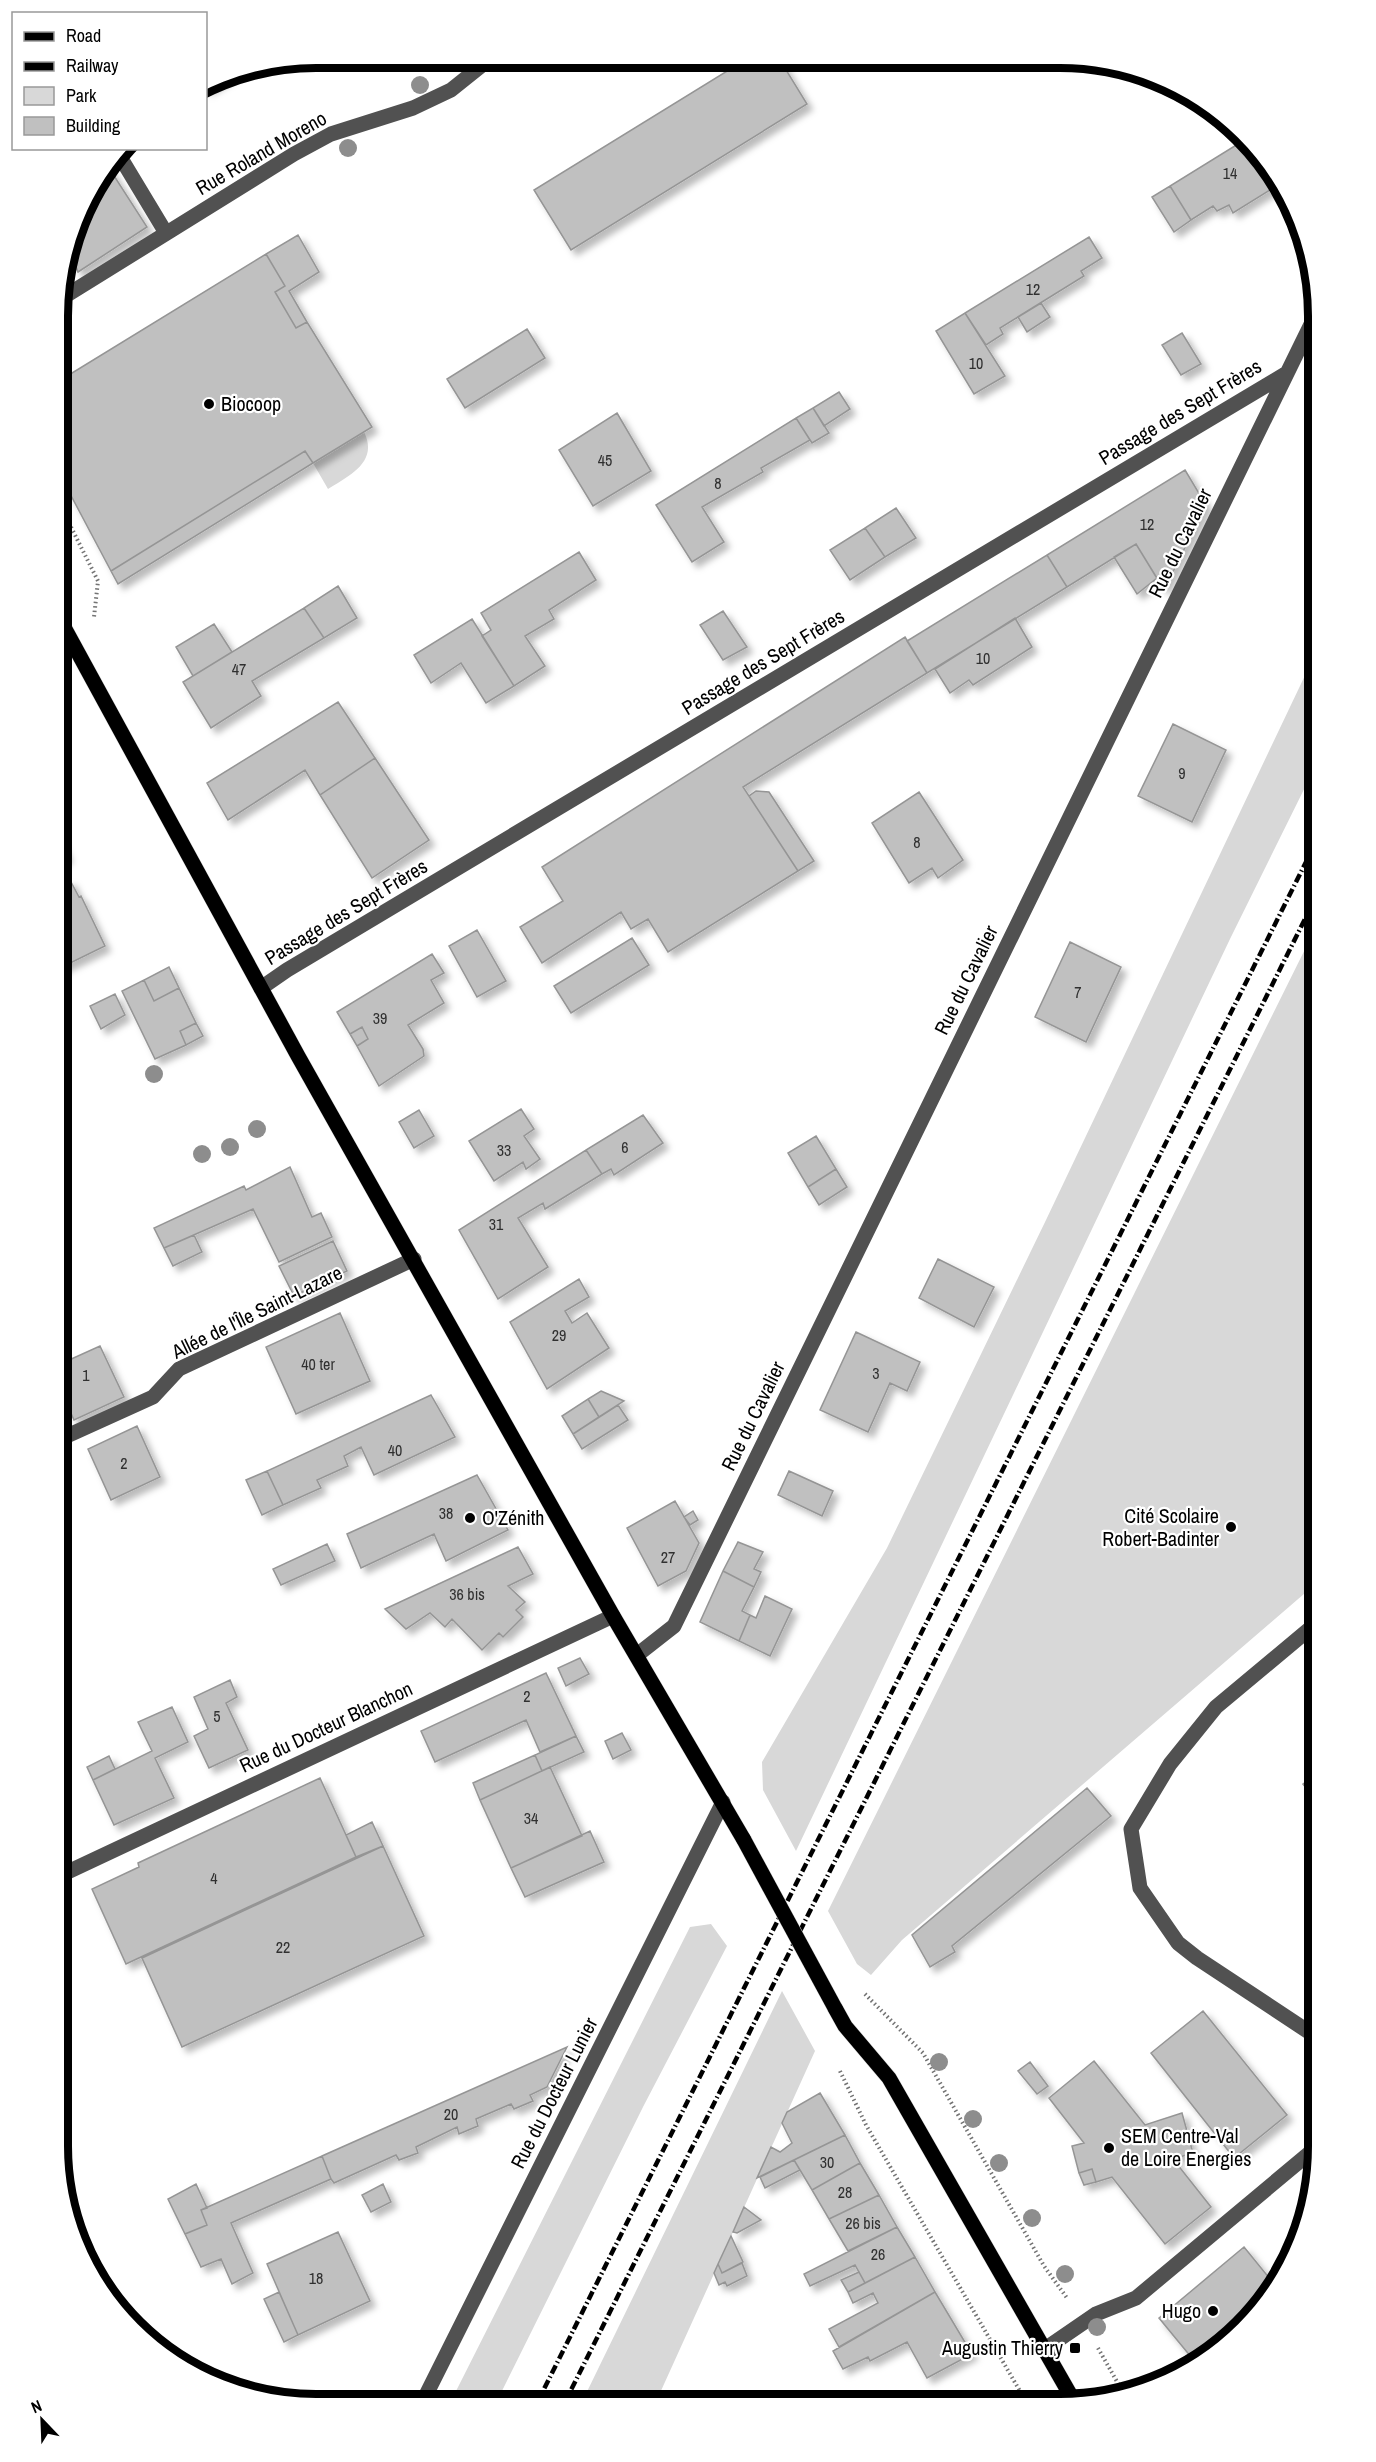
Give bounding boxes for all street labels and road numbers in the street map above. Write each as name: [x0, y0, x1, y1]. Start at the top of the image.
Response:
street label: Rue Roland Moreno: [190, 104, 331, 201]
street label: Passage des Sept Frères: [1093, 352, 1266, 471]
street label: Rue du Cavalier: [1141, 483, 1218, 602]
street label: Passage des Sept Frères: [676, 602, 849, 721]
street label: Passage des Sept Frères: [259, 852, 432, 971]
street label: Rue du Cavalier: [927, 920, 1004, 1039]
street label: Allée de l'Île Saint-Lazare: [166, 1259, 346, 1365]
street label: Rue du Cavalier: [714, 1356, 791, 1475]
street label: Rue du Docteur Blanchon: [235, 1675, 417, 1778]
street label: Rue du Docteur Lunier: [504, 2012, 603, 2173]

